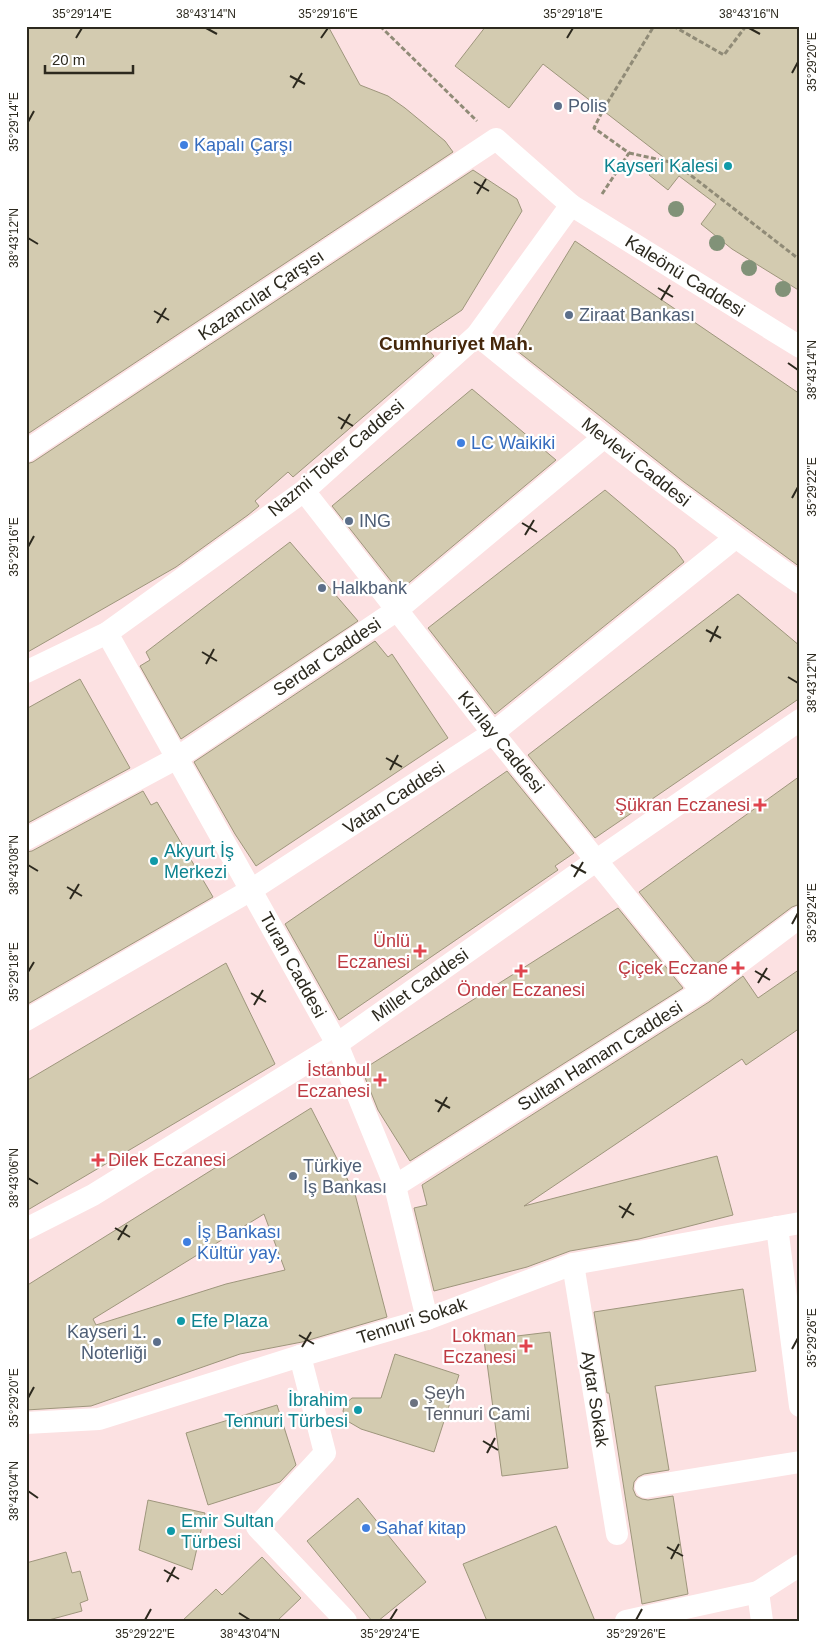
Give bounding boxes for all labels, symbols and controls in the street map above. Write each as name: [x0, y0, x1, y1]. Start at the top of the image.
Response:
text: 35°29'14"E: [52, 7, 112, 21]
text: 38°43'14"N: [176, 7, 236, 21]
text: 35°29'16"E: [298, 7, 358, 21]
text: 35°29'18"E: [543, 7, 603, 21]
text: 38°43'16"N: [719, 7, 779, 21]
text: 35°29'20"E: [805, 32, 819, 92]
scale bar: [45, 42, 132, 74]
text: 20 m: [52, 51, 85, 68]
text: 35°29'14"E: [7, 92, 21, 152]
place label: Polis: [568, 96, 607, 116]
marker: Polis: [552, 100, 564, 112]
place label: Kapalı Çarşı: [194, 135, 293, 155]
marker: Kapalı Çarşı: [178, 139, 190, 151]
place label: Kayseri Kalesi: [604, 156, 718, 176]
marker: Kayseri Kalesi: [722, 160, 734, 172]
text: 38°43'12"N: [7, 208, 21, 268]
street label: Kaleönü Caddesi: [622, 231, 748, 321]
street label: Kazancılar Çarşısı: [194, 246, 328, 344]
place label: Ziraat Bankası: [579, 305, 695, 325]
marker: Ziraat Bankası: [563, 309, 575, 321]
district label: Cumhuriyet Mah.: [379, 333, 533, 354]
text: 38°43'14"N: [805, 340, 819, 400]
street label: Nazmi Toker Caddesi: [264, 395, 408, 521]
street label: Mevlevi Caddesi: [578, 413, 694, 511]
place label: LC Waikiki: [471, 433, 555, 453]
marker: LC Waikiki: [455, 437, 467, 449]
text: 35°29'22"E: [805, 457, 819, 517]
place label: ING: [359, 511, 391, 531]
marker: ING: [343, 515, 355, 527]
text: 35°29'16"E: [7, 517, 21, 577]
place label: Halkbank: [332, 578, 408, 598]
marker: Halkbank: [316, 582, 328, 594]
street label: Serdar Caddesi: [270, 614, 384, 700]
text: 38°43'12"N: [805, 653, 819, 713]
street label: Kızılay Caddesi: [454, 687, 548, 797]
street label: Vatan Caddesi: [340, 758, 448, 838]
place label: Şükran Eczanesi: [615, 795, 750, 815]
marker: Şükran Eczanesi: [754, 799, 766, 811]
text: 38°43'08"N: [7, 835, 21, 895]
place label: Akyurt İş Merkezi: [164, 841, 234, 882]
marker: Akyurt İş Merkezi: [148, 855, 160, 867]
text: 35°29'24"E: [805, 883, 819, 943]
street label: Turan Caddesi: [256, 909, 330, 1021]
place label: Ünlü Eczanesi: [337, 931, 410, 972]
text: 35°29'18"E: [7, 942, 21, 1002]
street label: Millet Caddesi: [368, 944, 472, 1026]
marker: Ünlü Eczanesi: [414, 945, 426, 957]
place label: Çiçek Eczane: [618, 958, 728, 978]
marker: Çiçek Eczane: [732, 962, 744, 974]
marker: Önder Eczanesi: [515, 965, 527, 977]
place label: Önder Eczanesi: [457, 980, 585, 1000]
street label: Sultan Hamam Caddesi: [514, 997, 686, 1115]
place label: İstanbul Eczanesi: [297, 1060, 370, 1101]
marker: İstanbul Eczanesi: [374, 1074, 386, 1086]
text: 38°43'06"N: [7, 1148, 21, 1208]
place label: Dilek Eczanesi: [108, 1150, 226, 1170]
marker: Dilek Eczanesi: [92, 1154, 104, 1166]
place label: Türkiye İş Bankası: [303, 1156, 387, 1197]
marker: Türkiye İş Bankası: [287, 1170, 299, 1182]
place label: İş Bankası Kültür yay.: [197, 1222, 281, 1263]
marker: İş Bankası Kültür yay.: [181, 1236, 193, 1248]
street label: Tennuri Sokak: [355, 1294, 470, 1348]
text: 35°29'26"E: [805, 1308, 819, 1368]
place label: Efe Plaza: [191, 1311, 269, 1331]
marker: Efe Plaza: [175, 1315, 187, 1327]
place label: Kayseri 1. Noterliği: [67, 1322, 147, 1363]
place label: Lokman Eczanesi: [443, 1326, 516, 1367]
marker: Kayseri 1. Noterliği: [151, 1336, 163, 1348]
marker: Lokman Eczanesi: [520, 1340, 532, 1352]
street label: Aytar Sokak: [578, 1350, 613, 1449]
text: 35°29'20"E: [7, 1368, 21, 1428]
place label: Şeyh Tennuri Cami: [424, 1383, 530, 1424]
place label: İbrahim Tennuri Türbesi: [224, 1390, 348, 1431]
marker: Şeyh Tennuri Cami: [408, 1397, 420, 1409]
marker: İbrahim Tennuri Türbesi: [352, 1404, 364, 1416]
text: 38°43'04"N: [7, 1461, 21, 1521]
place label: Emir Sultan Türbesi: [181, 1511, 274, 1552]
place label: Sahaf kitap: [376, 1518, 466, 1538]
marker: Sahaf kitap: [360, 1522, 372, 1534]
marker: Emir Sultan Türbesi: [165, 1525, 177, 1537]
text: 35°29'22"E: [115, 1627, 175, 1641]
text: 38°43'04"N: [220, 1627, 280, 1641]
text: 35°29'24"E: [360, 1627, 420, 1641]
text: 35°29'26"E: [606, 1627, 666, 1641]

